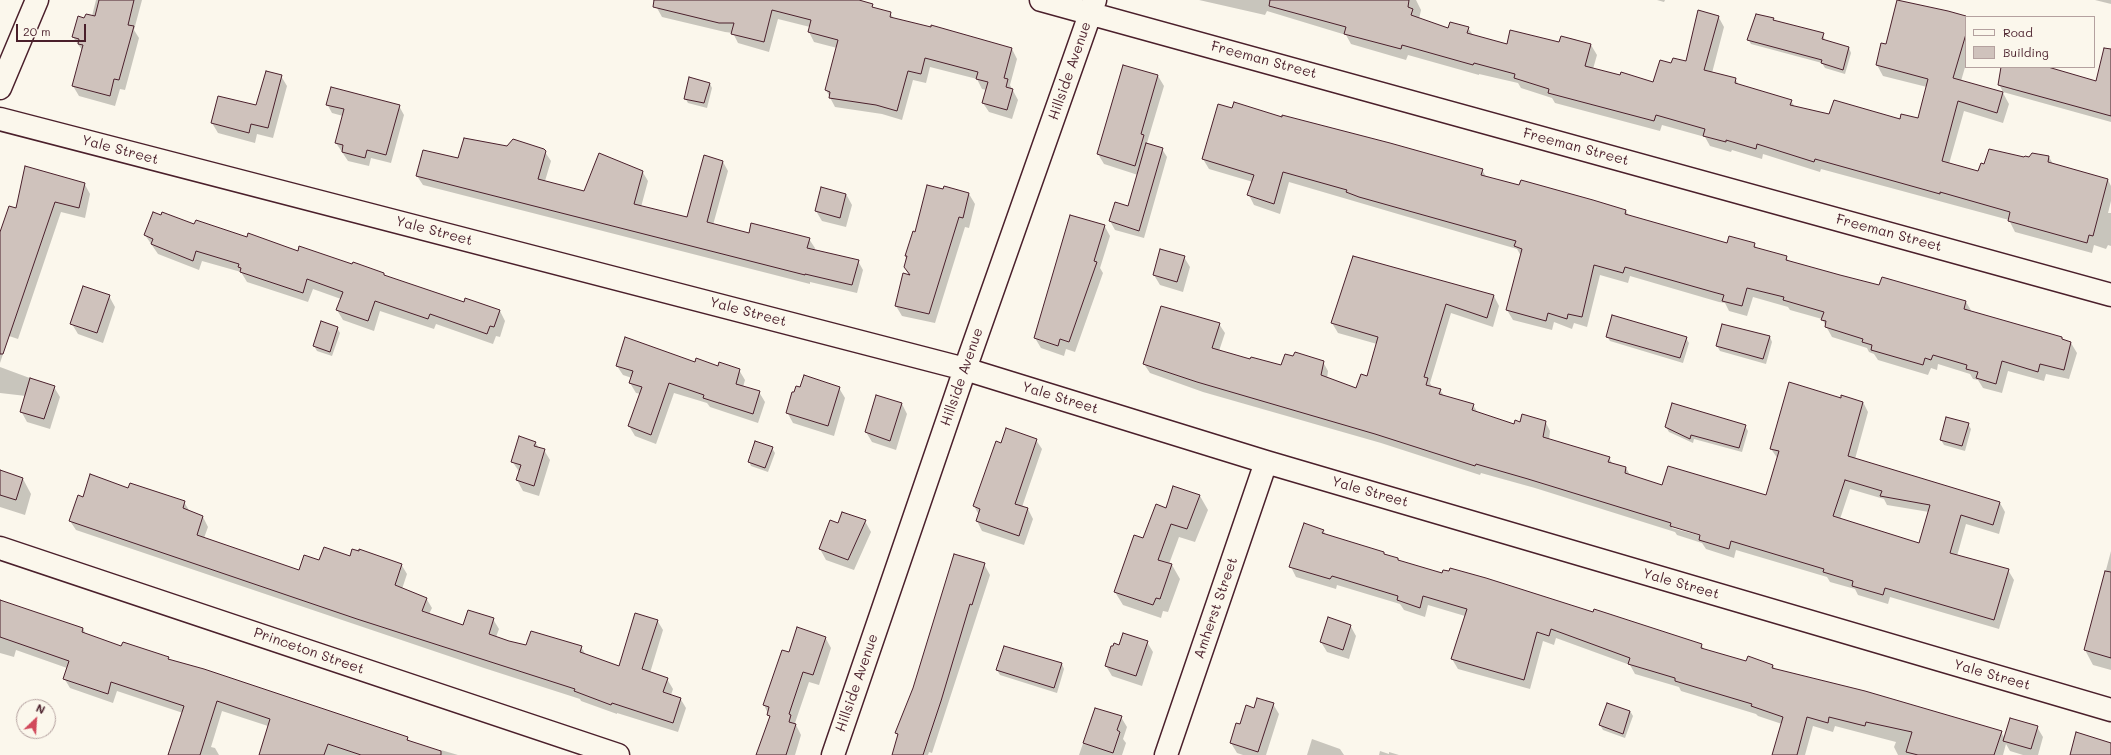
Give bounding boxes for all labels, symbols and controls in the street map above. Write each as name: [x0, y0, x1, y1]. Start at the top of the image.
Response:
scale bar: [18, 16, 88, 42]
legend: [1965, 16, 2095, 68]
street label: Hillside Avenue: [1045, 20, 1095, 122]
text: 20 m: [23, 23, 51, 39]
text: Road: [2003, 24, 2033, 40]
street label: Freeman Street: [1209, 38, 1319, 82]
text: Building: [2003, 44, 2049, 60]
street label: Freeman Street: [1521, 125, 1631, 169]
street label: Yale Street: [80, 132, 160, 168]
street label: Freeman Street: [1834, 211, 1944, 255]
street label: Yale Street: [394, 213, 474, 249]
street label: Yale Street: [708, 294, 788, 330]
street label: Hillside Avenue: [937, 326, 987, 428]
street label: Yale Street: [1020, 378, 1100, 418]
street label: Yale Street: [1330, 473, 1410, 511]
street label: Amherst Street: [1191, 555, 1241, 661]
street label: Yale Street: [1641, 565, 1721, 603]
street label: Princeton Street: [252, 624, 366, 678]
street label: Hillside Avenue: [832, 632, 882, 734]
street label: Yale Street: [1952, 656, 2032, 694]
north arrow: [16, 699, 56, 739]
text: N: [34, 700, 48, 717]

